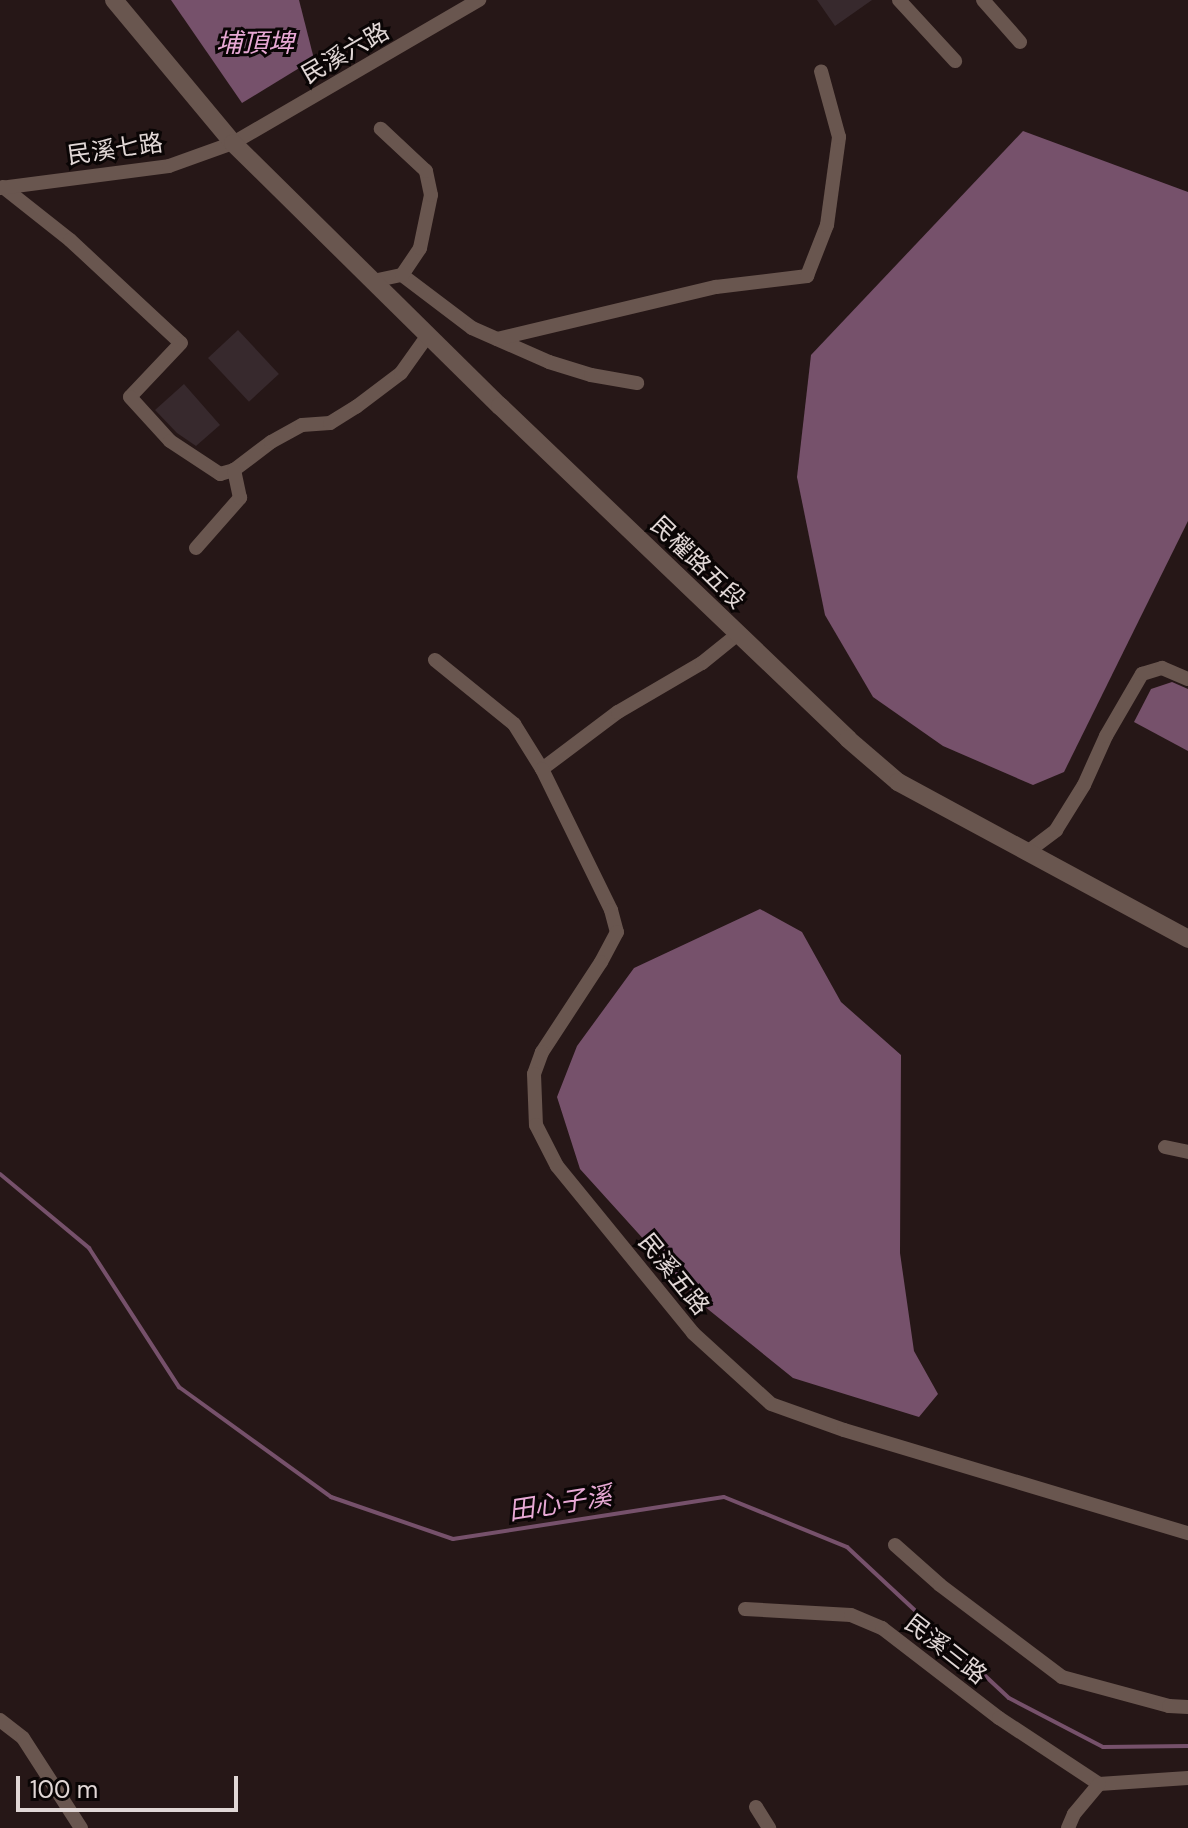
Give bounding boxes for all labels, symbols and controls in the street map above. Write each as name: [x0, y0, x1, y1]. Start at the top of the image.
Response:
street label: 民溪六路: [296, 17, 394, 89]
water label: 埔頂埤: [216, 28, 294, 60]
street label: 民溪七路: [65, 128, 165, 170]
street label: 民權路五段: [645, 510, 751, 614]
street label: 民溪五路: [633, 1228, 715, 1320]
water label: 田心子溪: [506, 1480, 614, 1528]
street label: 民溪三路: [899, 1608, 993, 1690]
scale bar: [20, 1760, 242, 1810]
text: 100 m: [30, 1774, 98, 1805]

